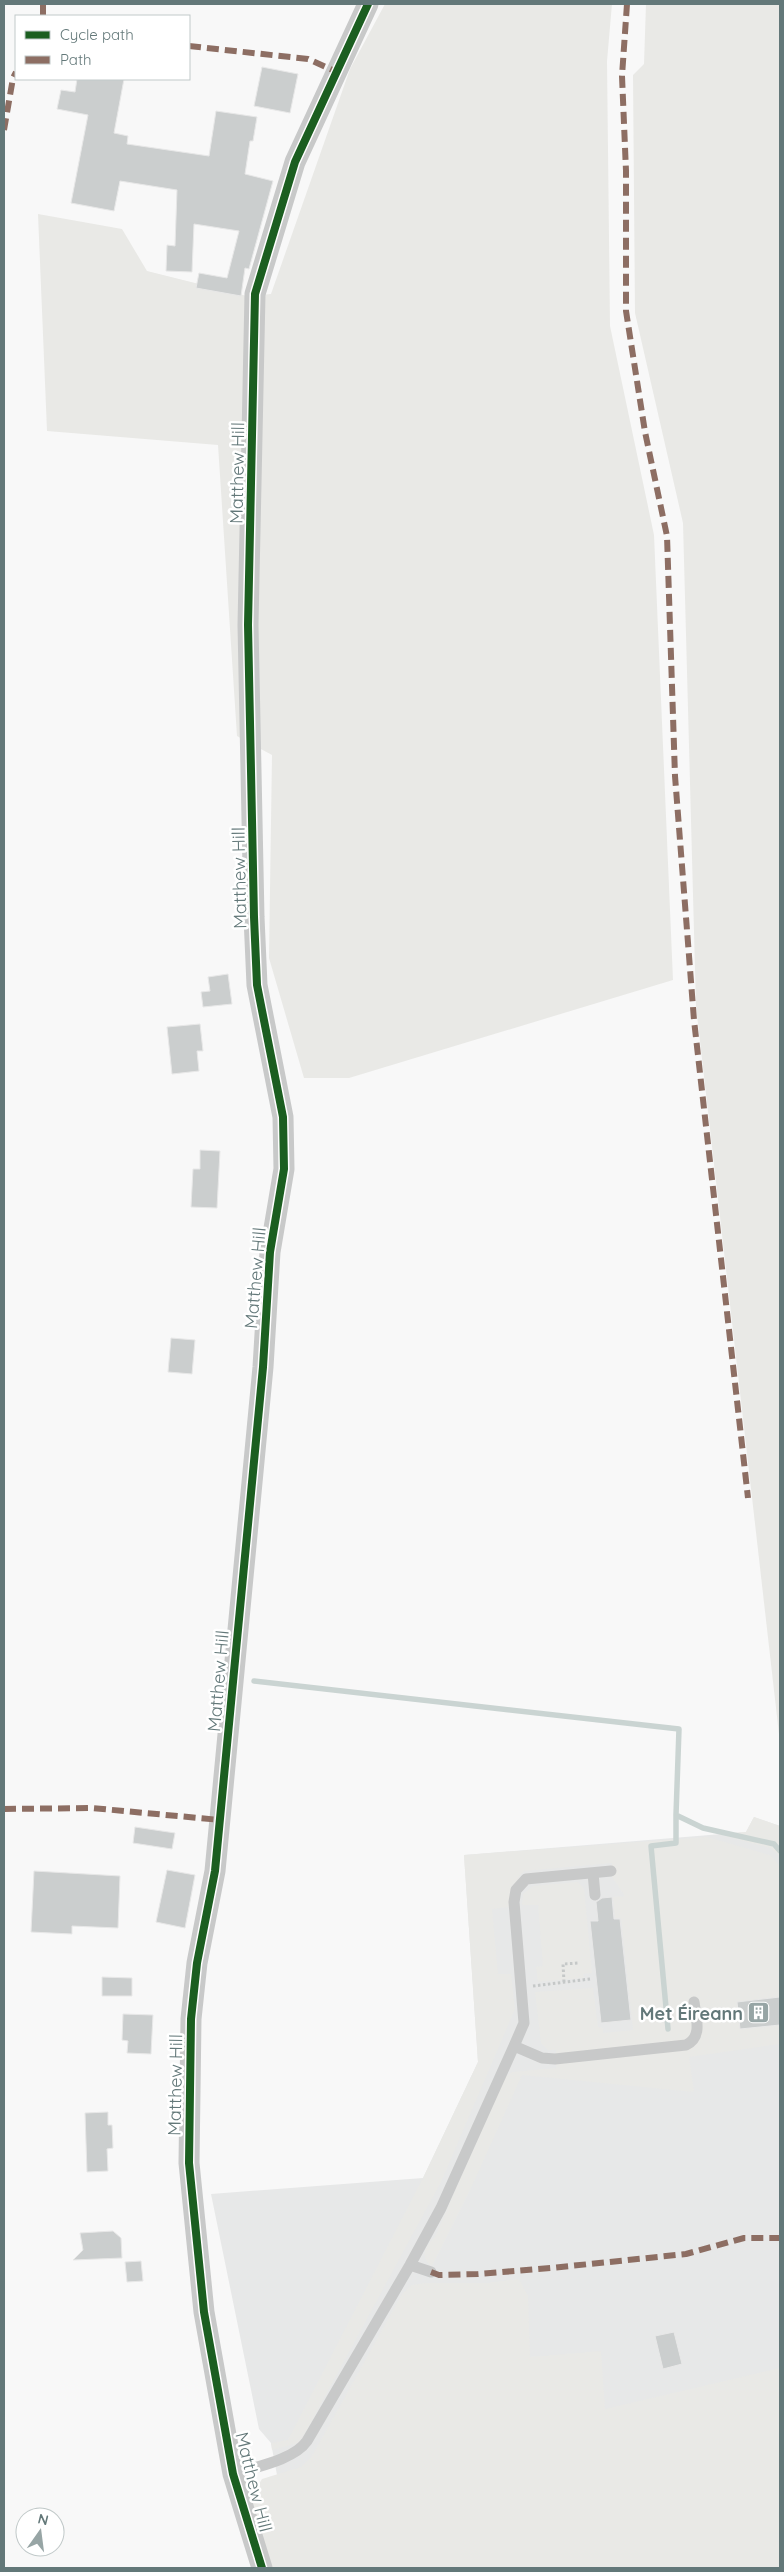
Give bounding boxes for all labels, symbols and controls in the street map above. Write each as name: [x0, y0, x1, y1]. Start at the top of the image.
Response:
legend: [15, 15, 190, 80]
text: Cycle path: [60, 25, 134, 44]
text: Path: [60, 50, 92, 69]
street label: Matthew Hill: [225, 422, 249, 524]
street label: Matthew Hill: [227, 827, 251, 929]
street label: Matthew Hill: [239, 1226, 271, 1330]
street label: Matthew Hill: [202, 1629, 234, 1733]
building icon: Met Éireann: [747, 2001, 771, 2025]
place label: Met Éireann: [640, 2002, 743, 2025]
street label: Matthew Hill: [163, 2034, 187, 2136]
street label: Matthew Hill: [231, 2430, 277, 2534]
north arrow: [15, 2507, 65, 2557]
text: N: [36, 2509, 50, 2529]

